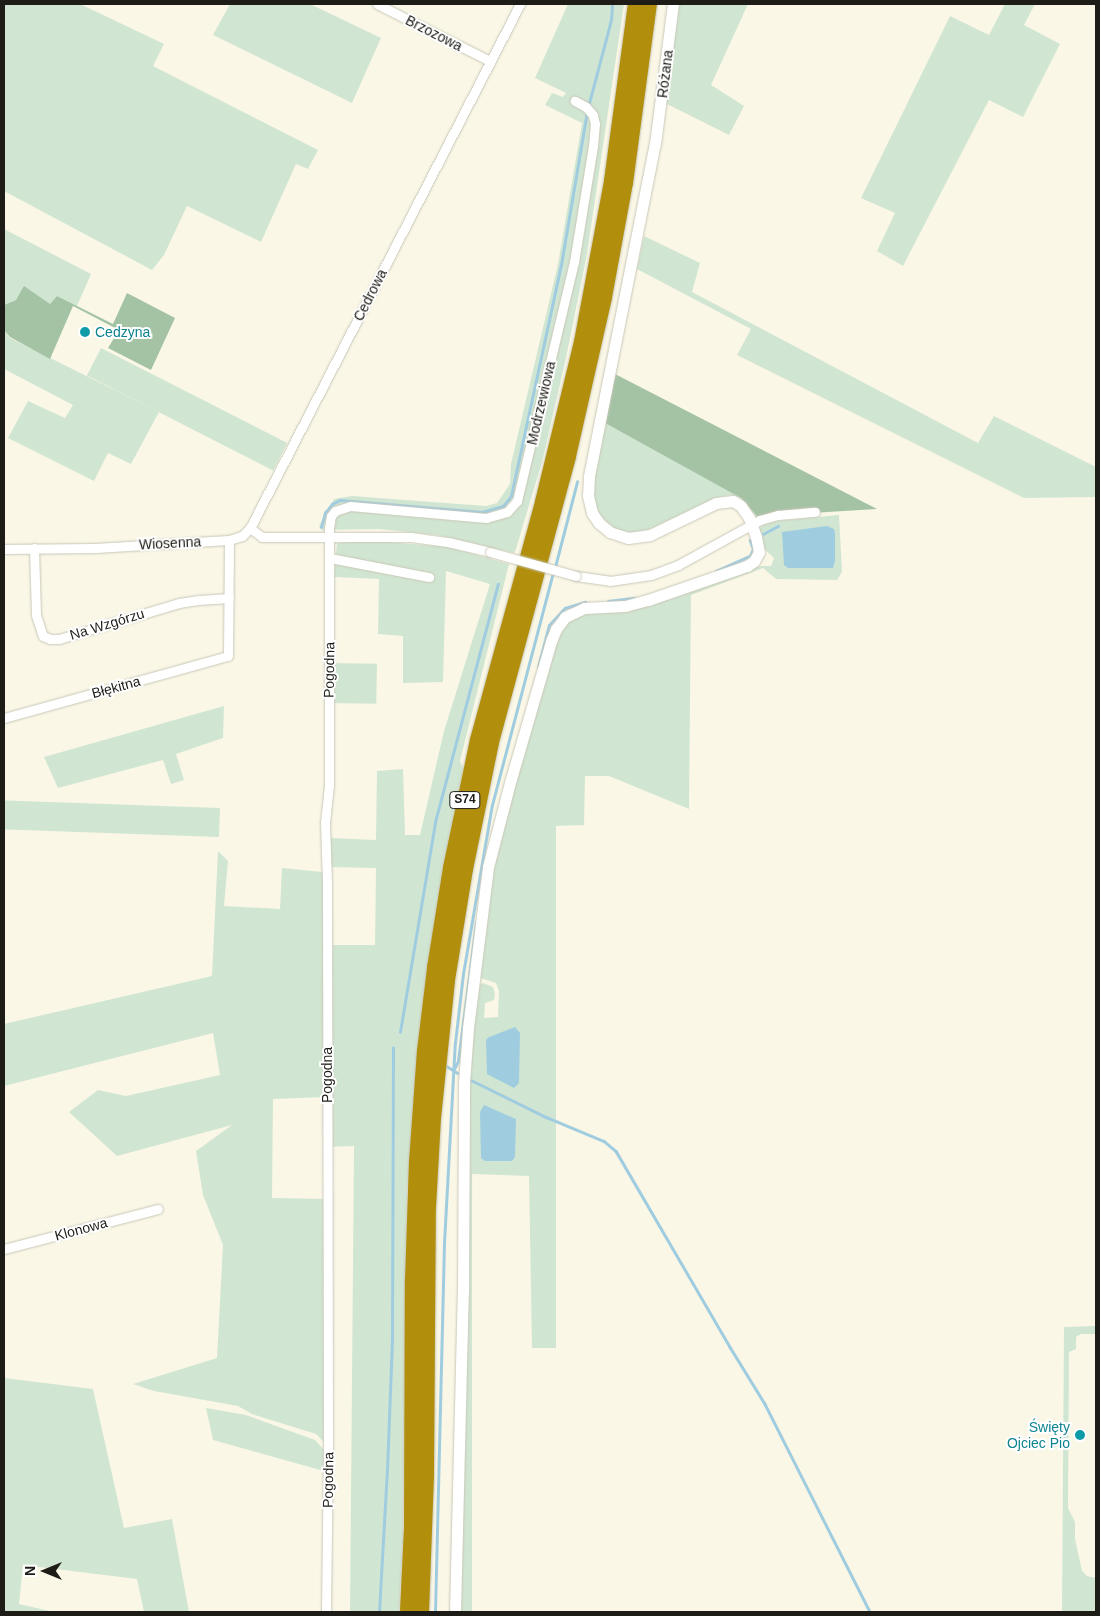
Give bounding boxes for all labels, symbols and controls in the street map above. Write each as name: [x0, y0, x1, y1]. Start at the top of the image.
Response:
street label: Brzozowa: [403, 12, 465, 54]
street label: Różana: [654, 49, 676, 99]
street label: Cedrowa: [350, 266, 390, 324]
place label: Cedzyna: [95, 324, 150, 340]
marker: Cedzyna: [79, 326, 91, 338]
street label: Modrzewiowa: [523, 359, 559, 447]
street label: Wiosenna: [138, 533, 202, 553]
street label: Na Wzgórzu: [68, 605, 146, 643]
street label: Pogodna: [320, 642, 338, 698]
street label: Błękitna: [90, 672, 142, 702]
road number: S74: [449, 790, 481, 810]
street label: Pogodna: [319, 1047, 335, 1103]
street label: Klonowa: [53, 1214, 109, 1244]
place label: Święty Ojciec Pio: [1007, 1419, 1070, 1451]
marker: Święty Ojciec Pio: [1074, 1429, 1086, 1441]
street label: Pogodna: [319, 1452, 337, 1508]
north arrow: [20, 1546, 70, 1596]
text: N: [22, 1566, 38, 1576]

